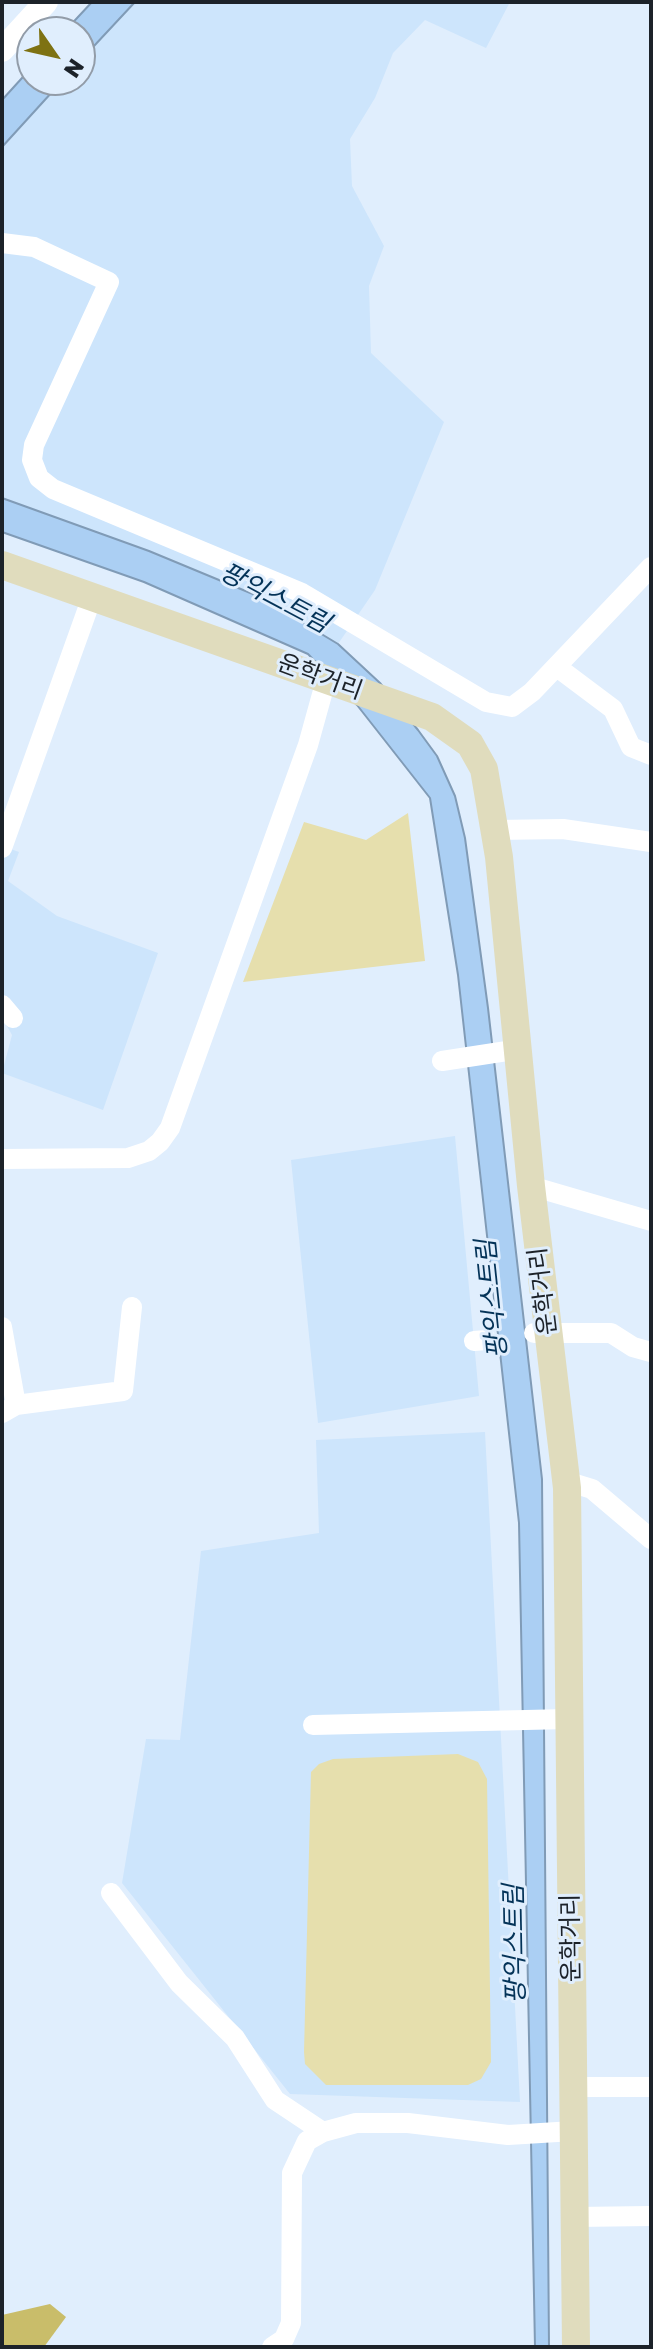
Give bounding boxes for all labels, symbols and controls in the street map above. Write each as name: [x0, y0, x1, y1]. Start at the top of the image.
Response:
north arrow: [16, 16, 96, 96]
text: N: [59, 54, 91, 83]
water label: 팡익스트림: [215, 556, 335, 640]
street label: 운학거리: [274, 648, 366, 706]
water label: 팡익스트림: [470, 1238, 514, 1360]
street label: 운학거리: [523, 1245, 563, 1337]
water label: 팡익스트림: [498, 1884, 532, 2004]
street label: 운학거리: [556, 1894, 586, 1982]

